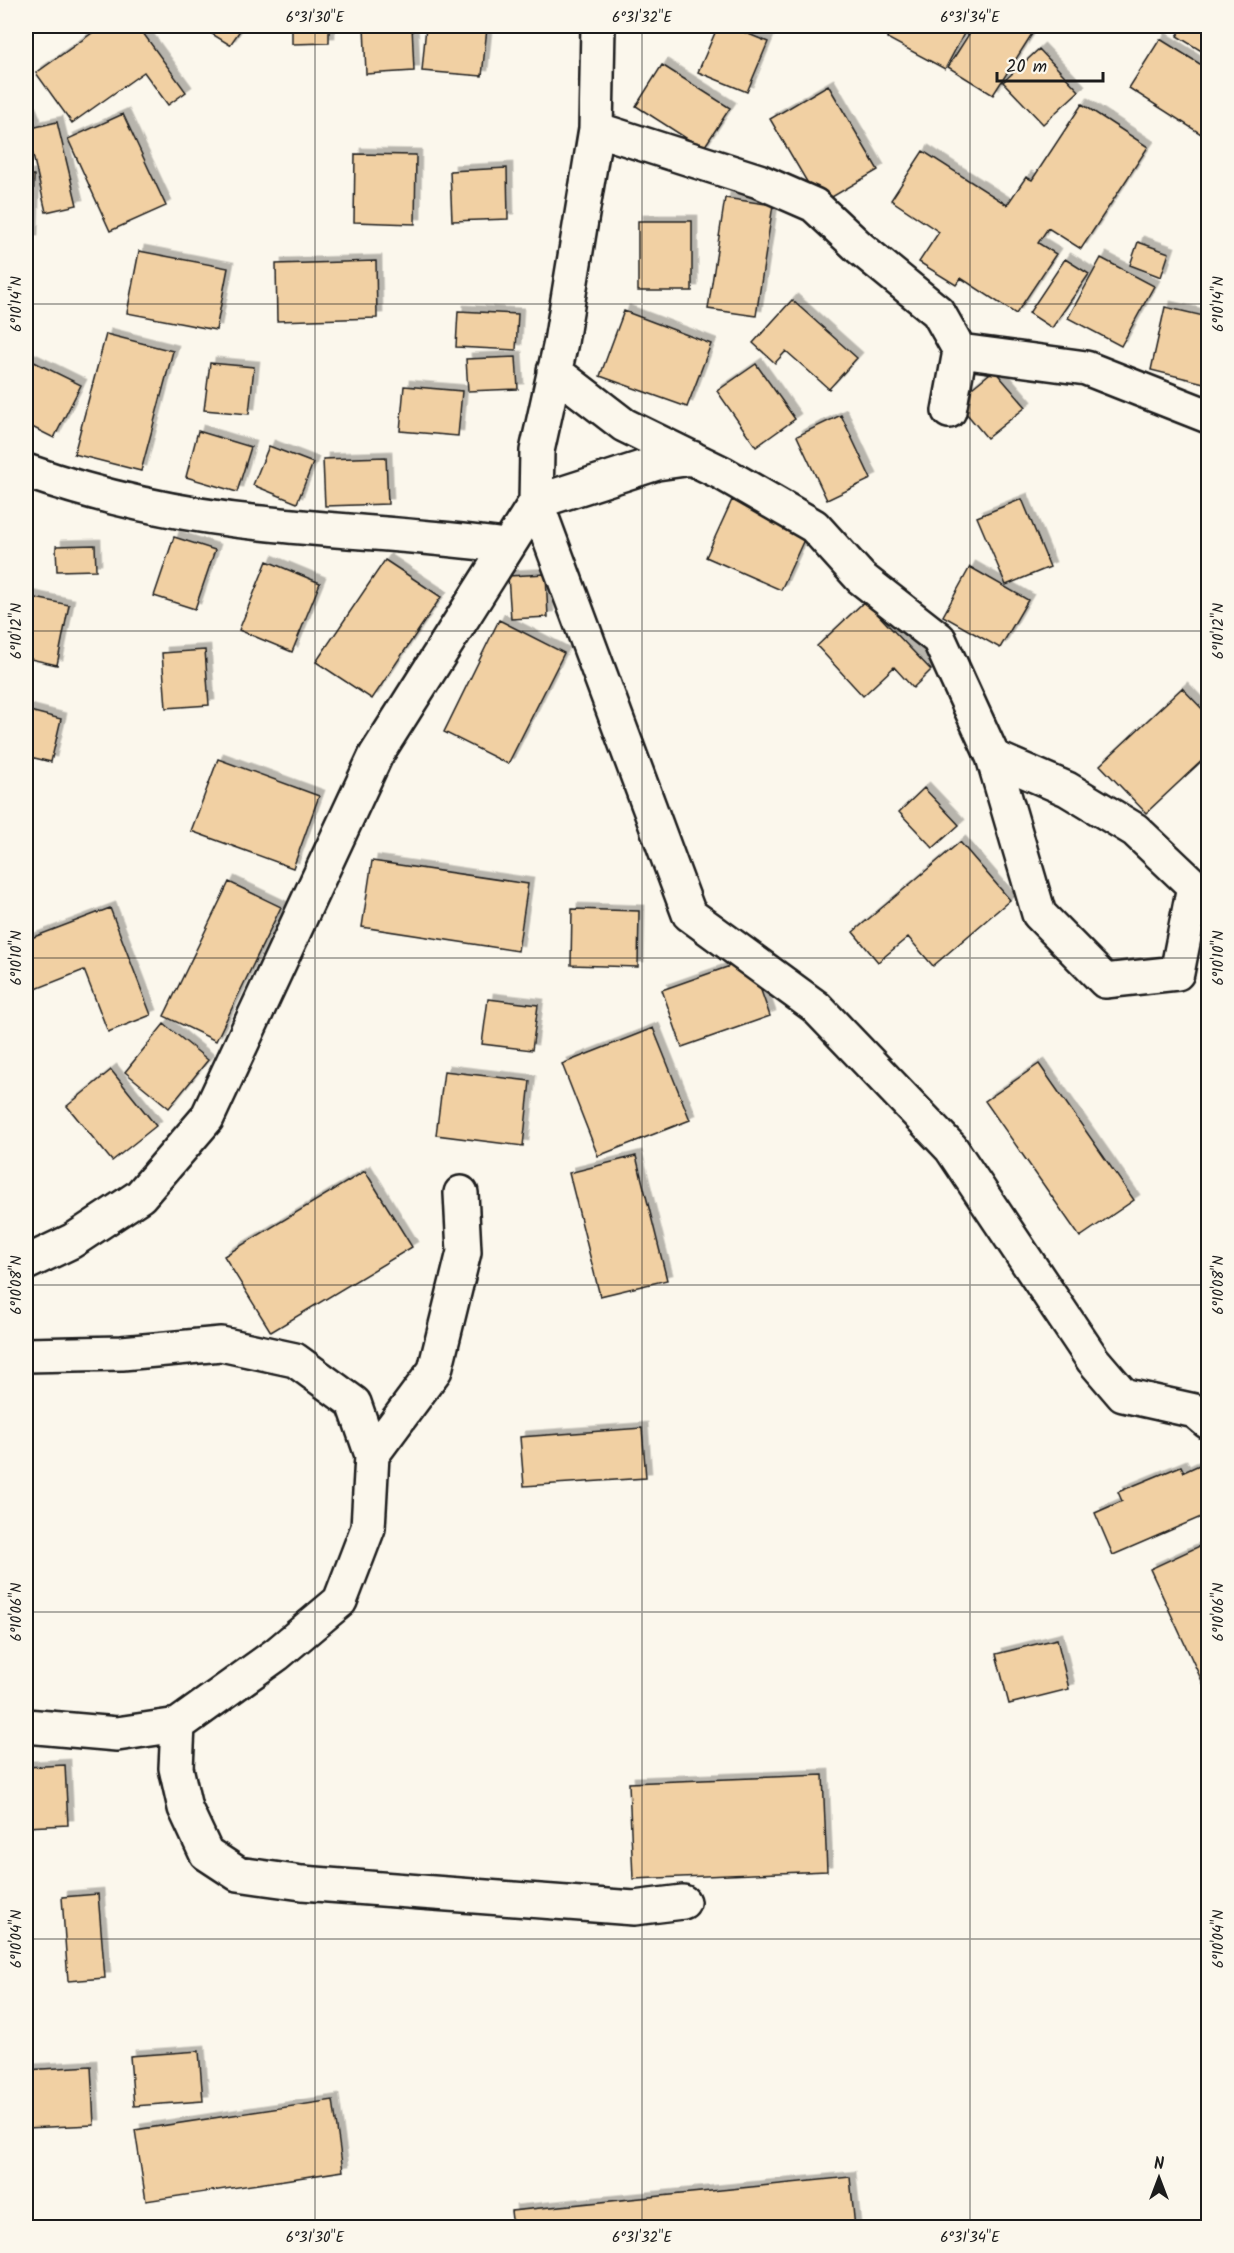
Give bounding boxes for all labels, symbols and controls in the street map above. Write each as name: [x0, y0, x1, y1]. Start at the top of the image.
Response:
text: 6°31'30"E: [286, 6, 346, 30]
text: 6°31'32"E: [612, 6, 673, 30]
text: 6°31'34"E: [940, 6, 1001, 30]
scale bar: [997, 45, 1104, 83]
text: 20 m: [1006, 53, 1047, 82]
text: 6°10'14"N: [5, 276, 29, 332]
text: 6°10'14"N: [1207, 276, 1231, 332]
text: 6°10'12"N: [5, 603, 29, 659]
text: 6°10'12"N: [1207, 603, 1231, 659]
text: 6°10'10"N: [5, 930, 29, 986]
text: 6°10'10"N: [1207, 930, 1231, 986]
text: 6°10'08"N: [5, 1255, 29, 1315]
text: 6°10'08"N: [1207, 1255, 1231, 1315]
text: 6°10'06"N: [5, 1583, 29, 1641]
text: 6°10'06"N: [1207, 1583, 1231, 1641]
text: 6°10'04"N: [5, 1910, 29, 1968]
text: 6°10'04"N: [1207, 1910, 1231, 1968]
north arrow: [1129, 2148, 1189, 2208]
text: N: [1154, 2152, 1164, 2177]
text: 6°31'30"E: [286, 2226, 346, 2250]
text: 6°31'32"E: [612, 2226, 673, 2250]
text: 6°31'34"E: [940, 2226, 1001, 2250]

